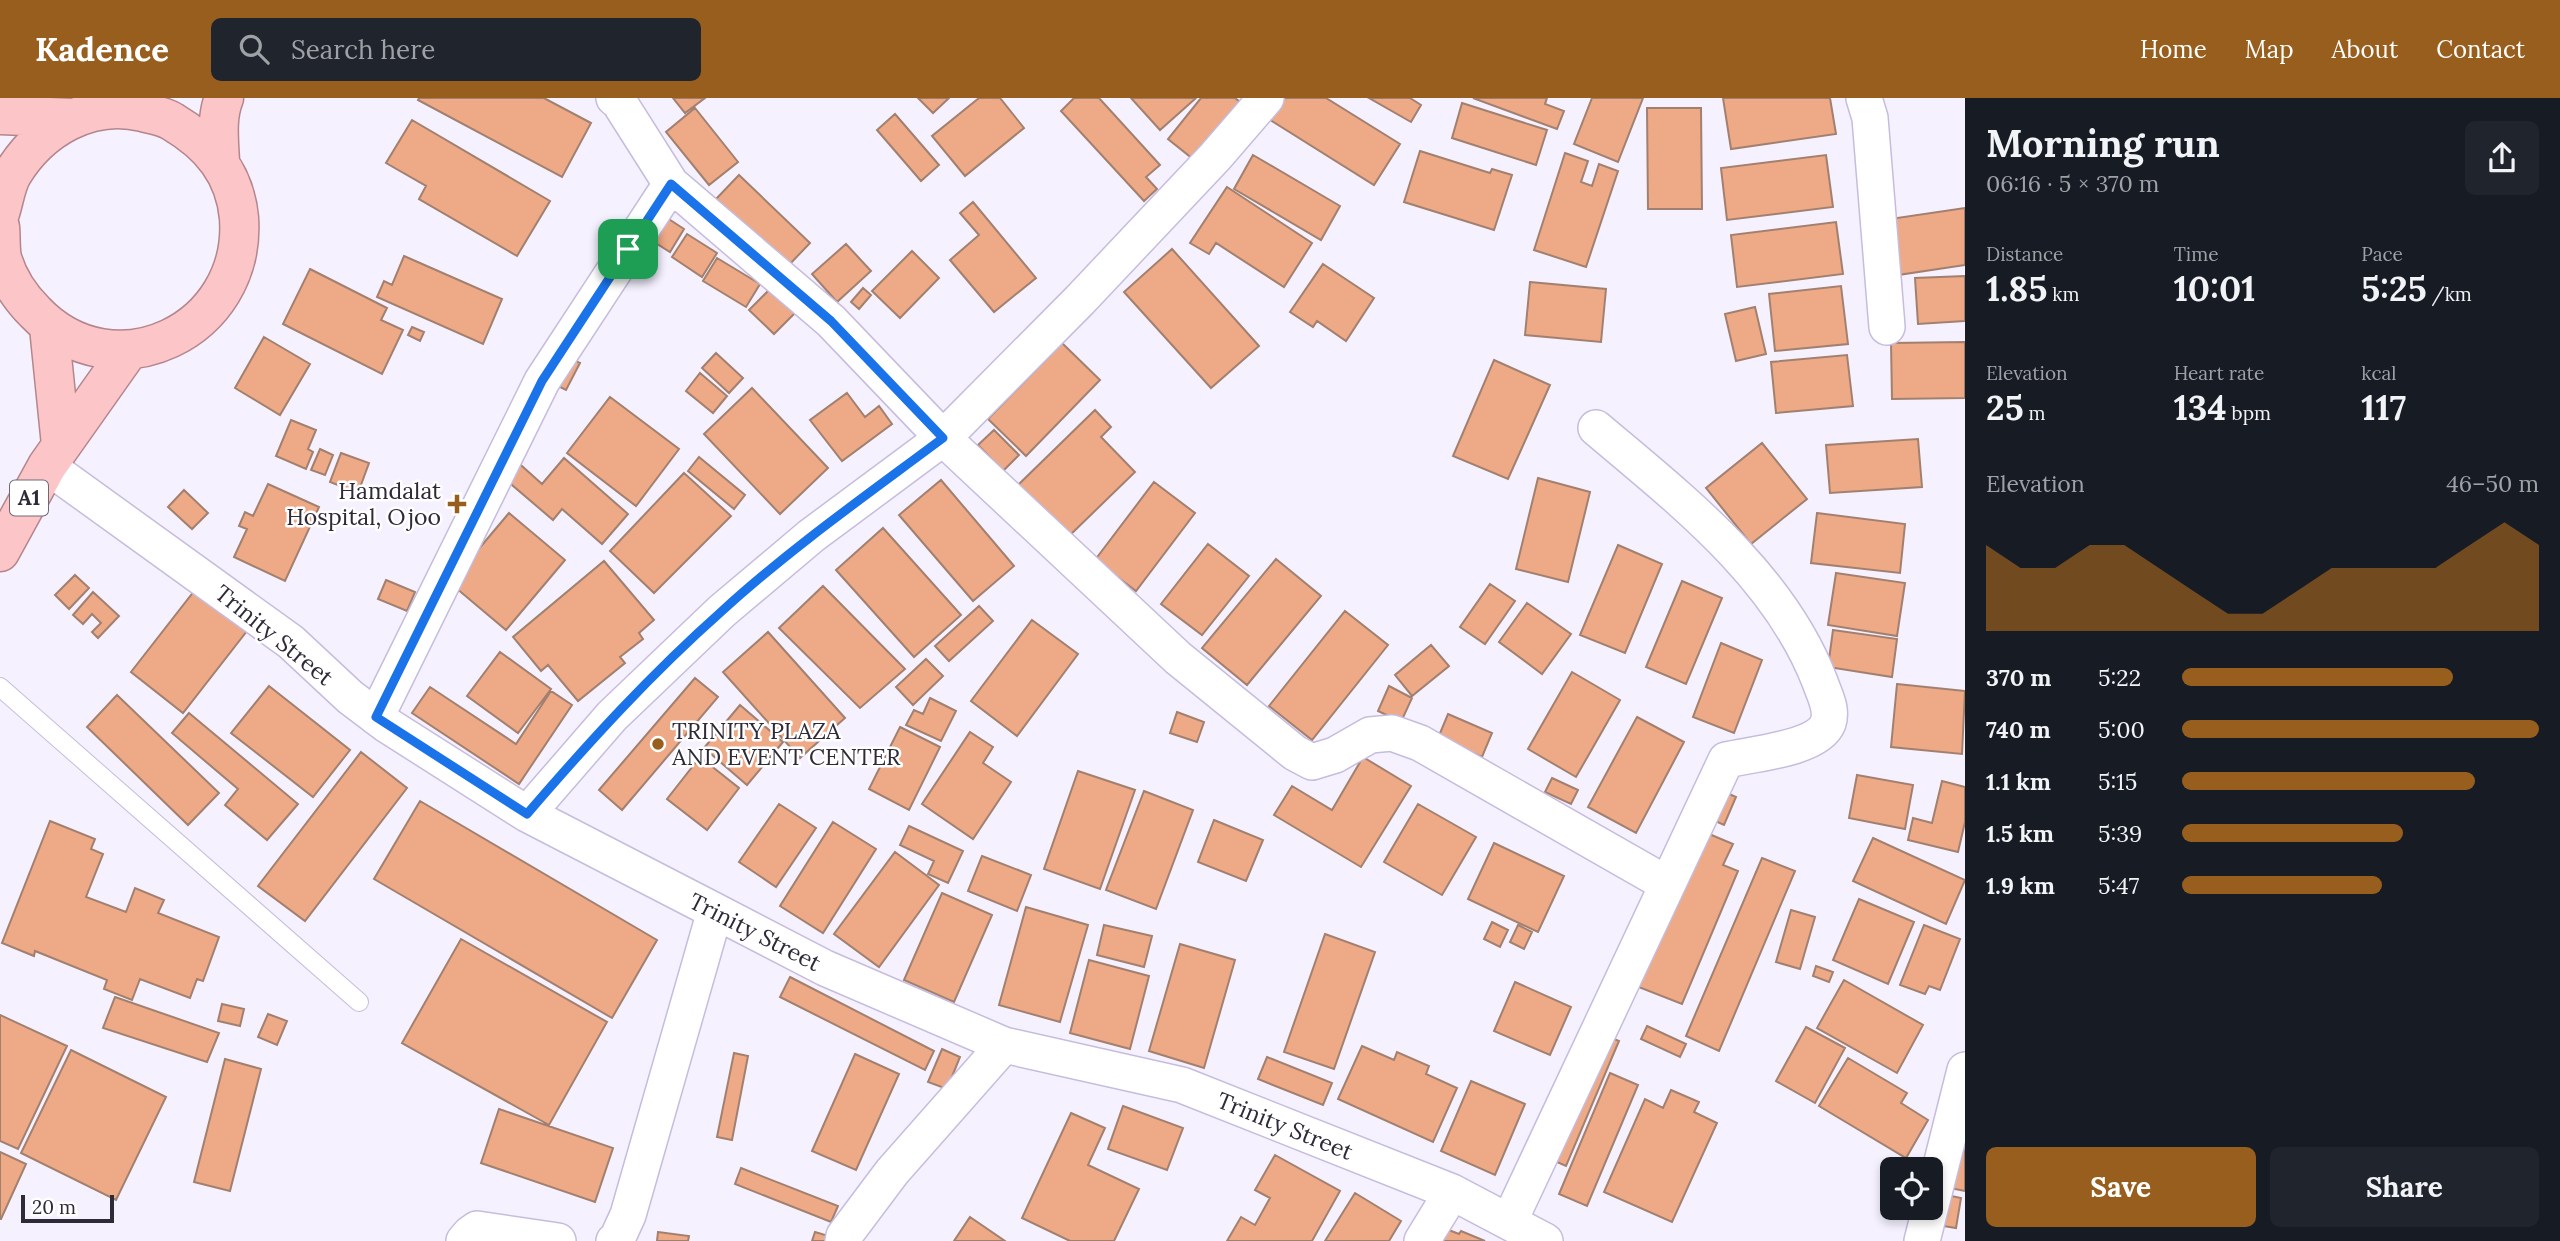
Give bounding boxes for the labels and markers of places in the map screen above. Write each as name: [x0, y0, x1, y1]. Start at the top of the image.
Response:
pin: [598, 219, 658, 279]
place label: Hamdalat Hospital, Ojoo: [286, 476, 441, 531]
marker: Hamdalat Hospital, Ojoo: [447, 494, 467, 514]
place label: TRINITY PLAZA AND EVENT CENTER: [671, 716, 901, 771]
marker: TRINITY PLAZA AND EVENT CENTER: [650, 736, 666, 752]

